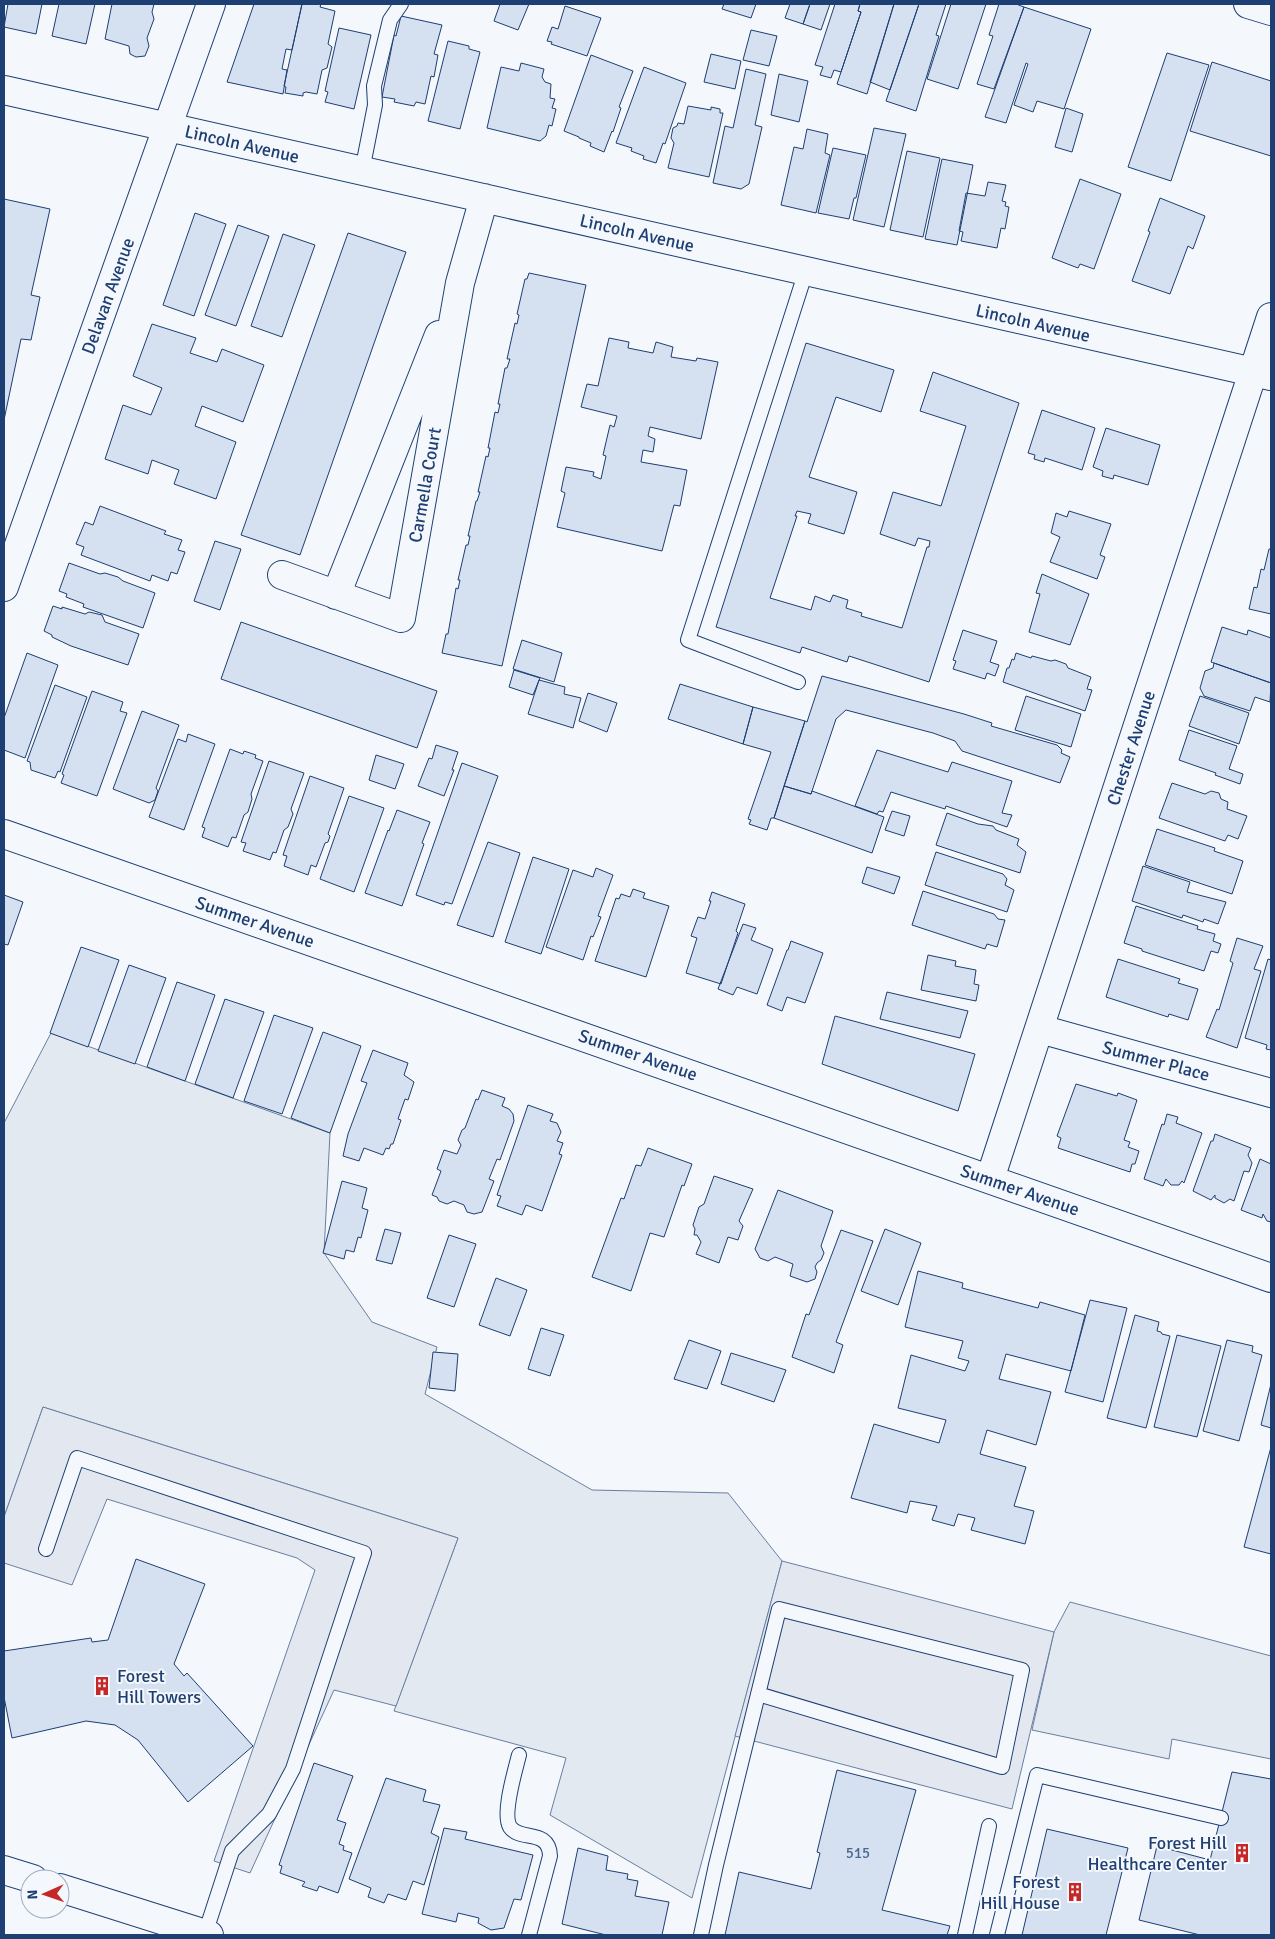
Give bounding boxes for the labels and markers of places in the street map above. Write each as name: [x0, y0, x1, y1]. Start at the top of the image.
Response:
place label: Forest Hill Towers: [117, 1665, 201, 1708]
building icon: Forest Hill Towers: [91, 1675, 113, 1697]
place label: Forest Hill Healthcare Center: [1087, 1832, 1227, 1875]
building icon: Forest Hill Healthcare Center: [1231, 1842, 1253, 1864]
place label: Forest Hill House: [980, 1871, 1060, 1914]
building icon: Forest Hill House: [1064, 1881, 1086, 1903]

